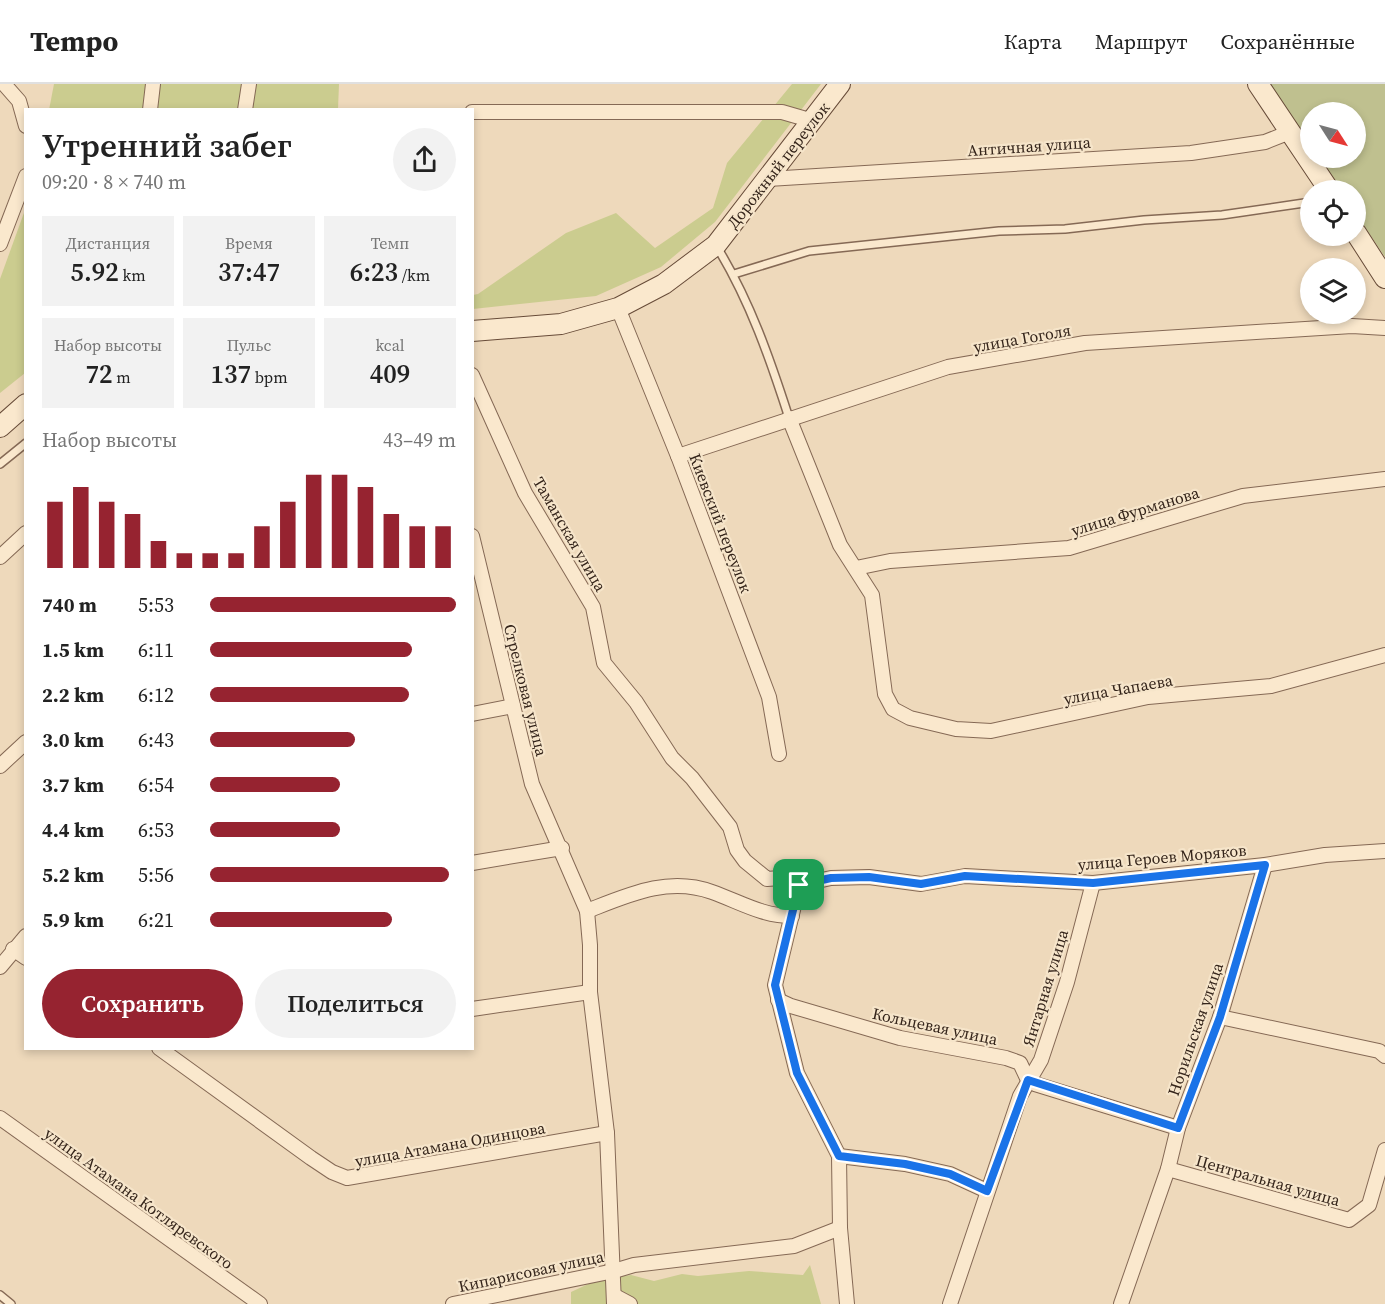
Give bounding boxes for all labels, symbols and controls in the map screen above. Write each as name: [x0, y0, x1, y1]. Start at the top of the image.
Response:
text: Tempo: [30, 22, 118, 60]
text: Карта: [1004, 27, 1062, 56]
text: Маршрут: [1095, 27, 1188, 56]
text: Сохранённые: [1221, 27, 1355, 56]
street label: Дорожный переулок: [722, 97, 834, 233]
north arrow: [1300, 102, 1366, 168]
map controls: [1300, 102, 1366, 324]
text: Утренний забег: [42, 123, 292, 168]
button: share: [393, 128, 456, 191]
street label: Античная улица: [967, 131, 1092, 161]
text: 09:20 · 8 × 740 m: [42, 168, 186, 196]
button: locate: [1300, 180, 1366, 246]
text: Дистанция: [66, 232, 150, 254]
text: Время: [225, 232, 273, 254]
text: Темп: [371, 232, 409, 254]
text: 5.92: [70, 254, 119, 290]
text: 37:47: [218, 254, 280, 290]
text: 6:23: [350, 254, 398, 290]
button: layers: [1300, 258, 1366, 324]
text: km: [119, 264, 146, 286]
text: /km: [398, 264, 430, 286]
street label: улица Гоголя: [971, 319, 1073, 357]
text: Набор высоты: [54, 334, 162, 356]
text: Пульс: [227, 334, 271, 356]
text: kcal: [375, 334, 405, 356]
text: 72: [85, 356, 112, 392]
text: 137: [210, 356, 251, 392]
text: 409: [370, 356, 410, 392]
text: m: [112, 366, 131, 388]
text: bpm: [251, 366, 288, 388]
text: Набор высоты: [42, 426, 177, 454]
text: 43–49 m: [383, 426, 456, 454]
street label: Киевский переулок: [684, 450, 758, 596]
street label: Таманская улица: [528, 473, 612, 596]
street label: улица Фурманова: [1068, 481, 1203, 541]
text: 740 m: [42, 591, 97, 619]
text: 5:53: [138, 591, 174, 619]
street label: Стрелковая улица: [499, 622, 553, 759]
text: 1.5 km: [42, 636, 104, 664]
text: 6:11: [138, 636, 174, 664]
street label: улица Чапаева: [1062, 668, 1175, 709]
text: 2.2 km: [42, 681, 104, 709]
text: 6:12: [138, 681, 174, 709]
text: 3.0 km: [42, 726, 104, 754]
text: 6:43: [138, 726, 174, 754]
text: 3.7 km: [42, 771, 104, 799]
text: 6:54: [138, 771, 174, 799]
text: 4.4 km: [42, 816, 104, 844]
text: 6:53: [138, 816, 174, 844]
street label: улица Героев Моряков: [1077, 839, 1247, 875]
pin: [773, 859, 824, 910]
text: 5.2 km: [42, 861, 104, 889]
text: 5:56: [138, 861, 174, 889]
icon: arrive: [782, 868, 815, 901]
text: 5.9 km: [42, 906, 104, 934]
text: 6:21: [138, 906, 174, 934]
street label: Янтарная улица: [1017, 926, 1074, 1049]
street label: Норильская улица: [1162, 959, 1228, 1099]
button: Сохранить: [42, 969, 243, 1038]
button: Поделиться: [255, 969, 456, 1038]
street label: Кольцевая улица: [870, 1002, 1000, 1050]
street label: улица Атамана Одинцова: [353, 1116, 548, 1172]
street label: улица Атамана Котляревского: [40, 1122, 238, 1274]
street label: Центральная улица: [1193, 1149, 1343, 1211]
street label: Кипарисовая улица: [456, 1245, 607, 1297]

